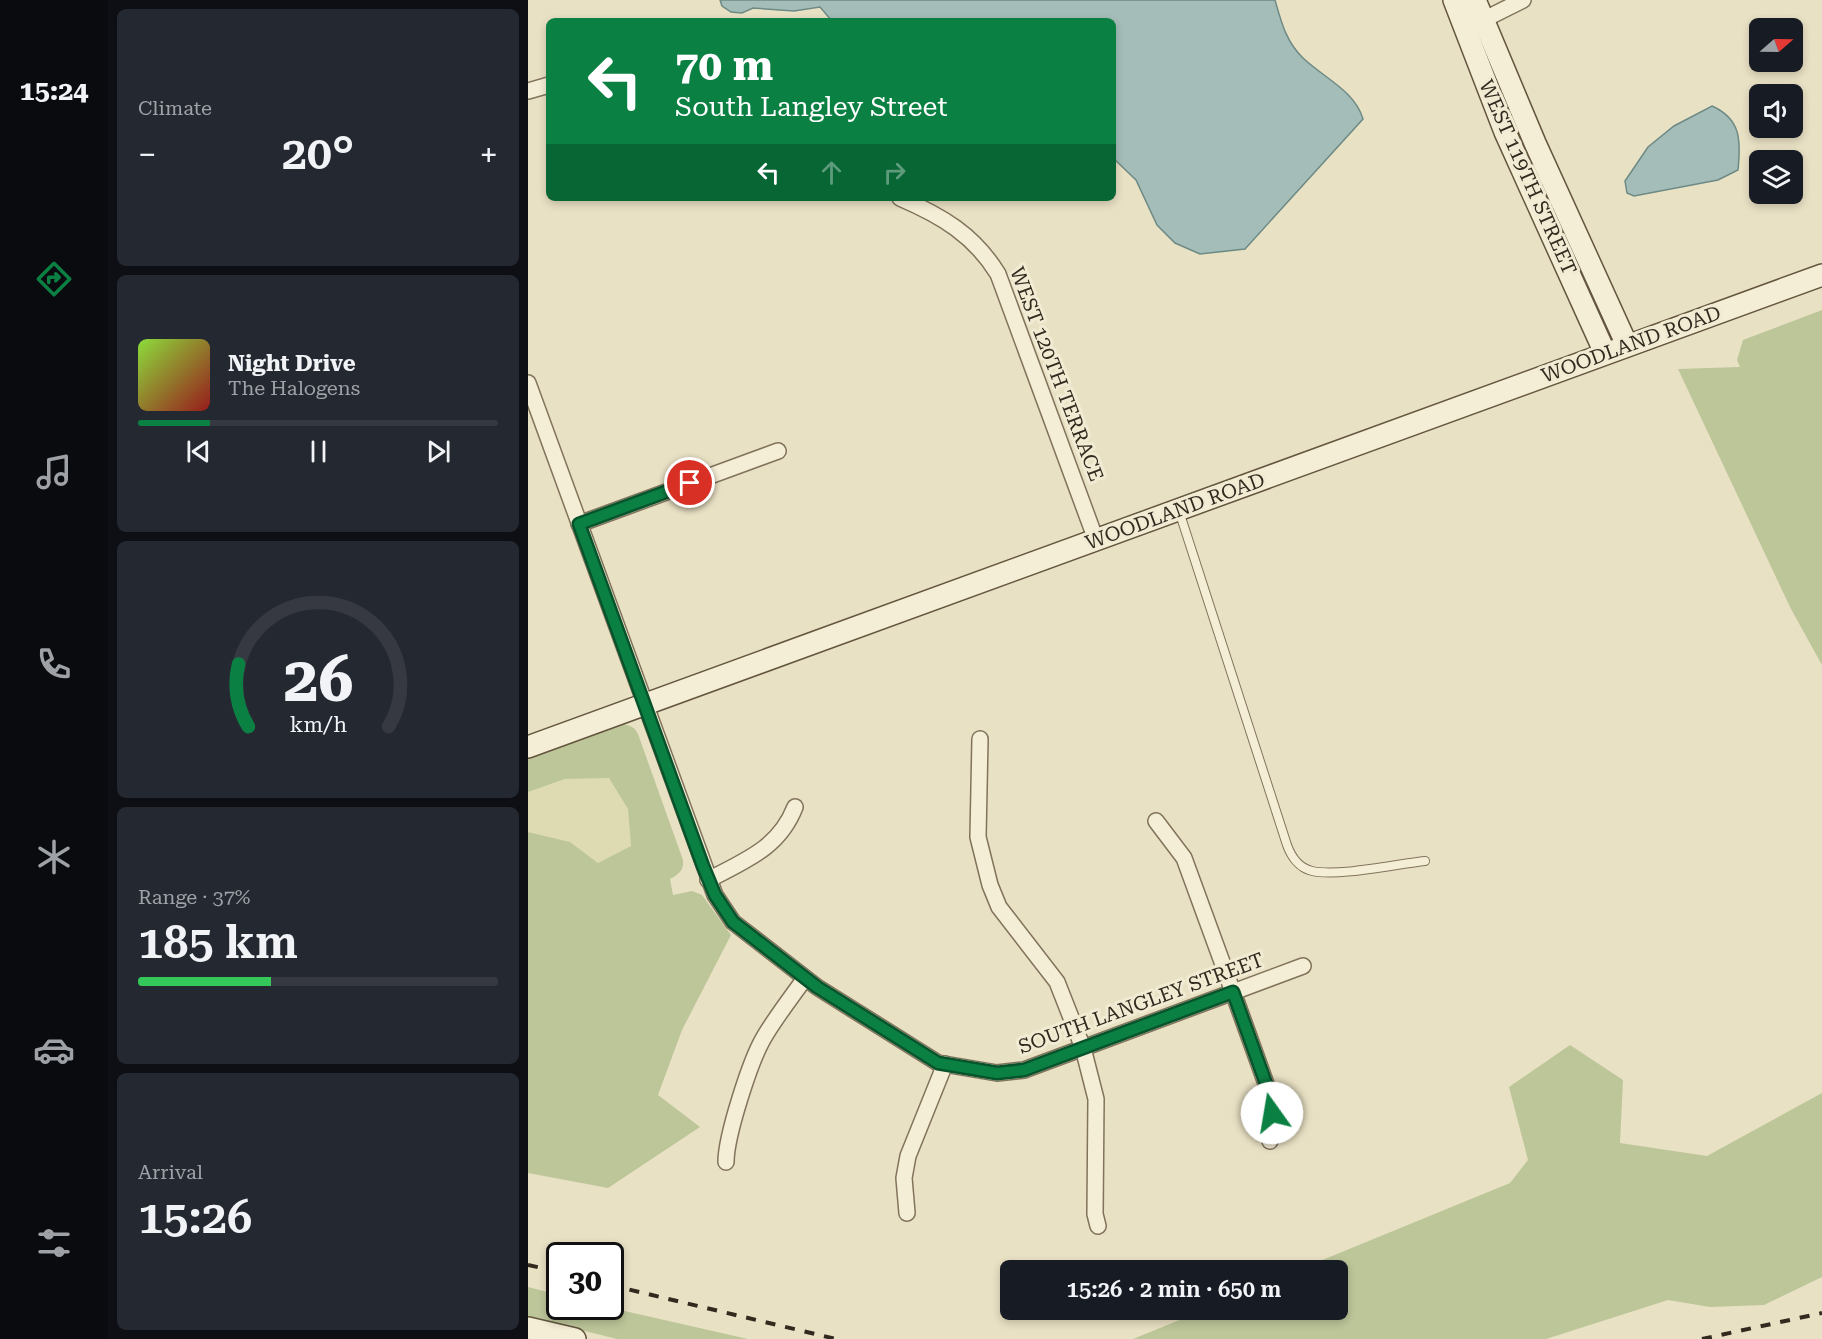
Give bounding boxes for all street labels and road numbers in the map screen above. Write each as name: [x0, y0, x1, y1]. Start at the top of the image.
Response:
street label: WEST 119TH STREET: [1474, 76, 1582, 278]
street label: WEST 120TH TERRACE: [1005, 264, 1109, 484]
street label: WOODLAND ROAD: [1538, 300, 1724, 388]
street label: WOODLAND ROAD: [1082, 467, 1268, 555]
street label: SOUTH LANGLEY STREET: [1015, 947, 1267, 1059]

